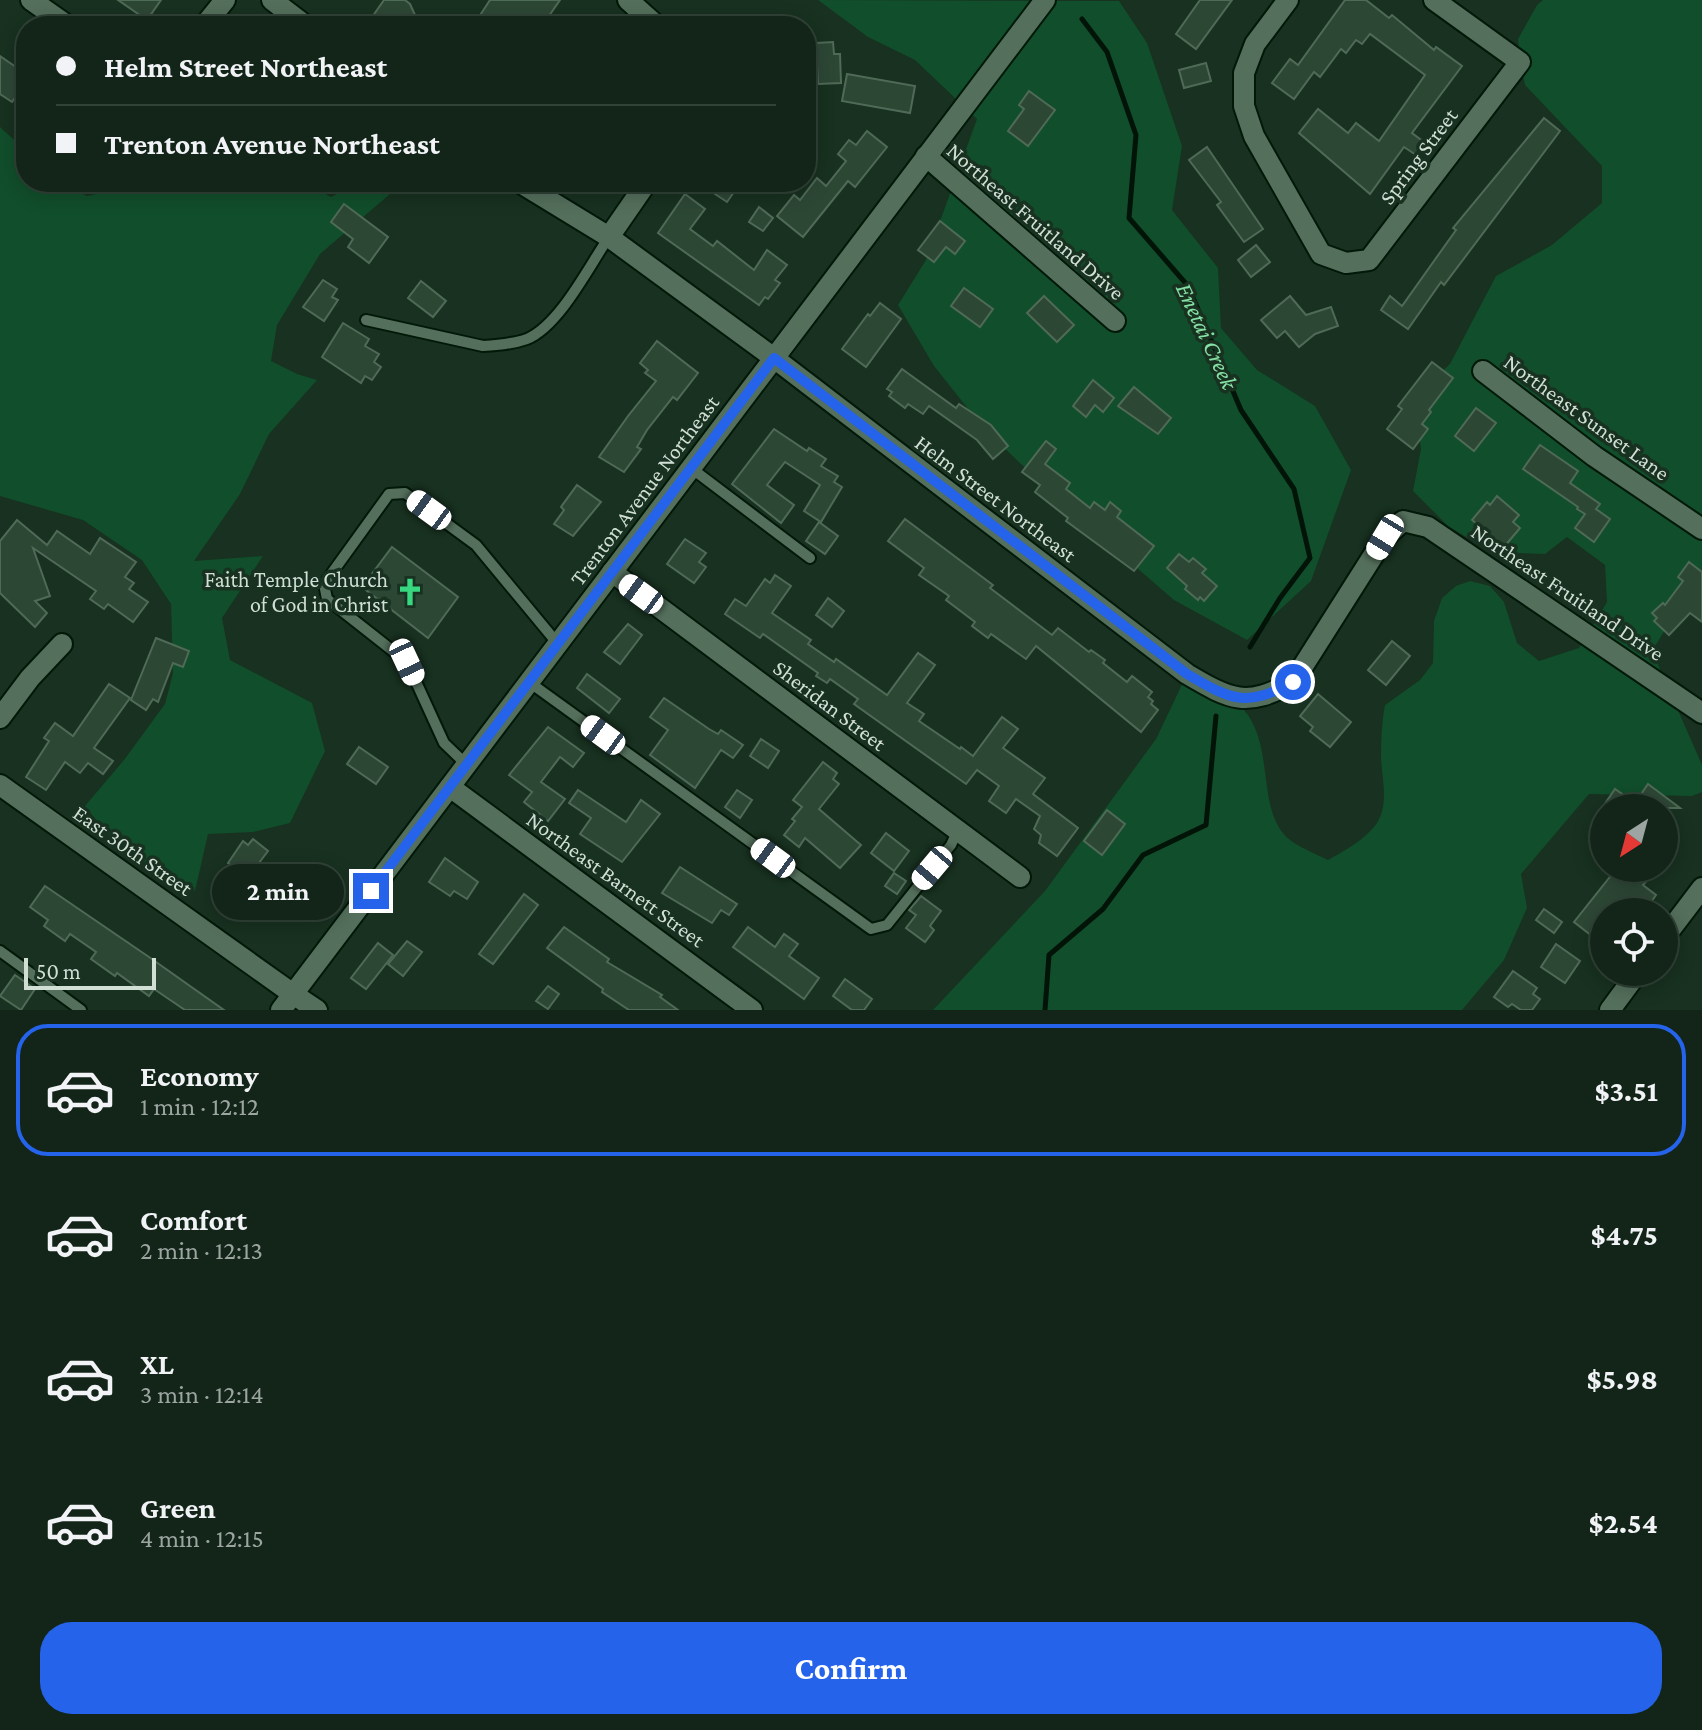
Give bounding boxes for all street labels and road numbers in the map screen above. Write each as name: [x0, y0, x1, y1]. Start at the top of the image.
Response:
street label: Spring Street: [1374, 103, 1463, 209]
street label: Northeast Fruitland Drive: [942, 138, 1129, 305]
street label: Northeast Sunset Lane: [1499, 349, 1674, 486]
street label: Trenton Avenue Northeast: [565, 390, 725, 590]
street label: Helm Street Northeast: [910, 430, 1082, 568]
street label: Northeast Fruitland Drive: [1467, 519, 1669, 666]
street label: Sheridan Street: [768, 655, 892, 756]
street label: East 30th Street: [68, 800, 198, 901]
street label: Northeast Barnett Street: [522, 806, 710, 953]

